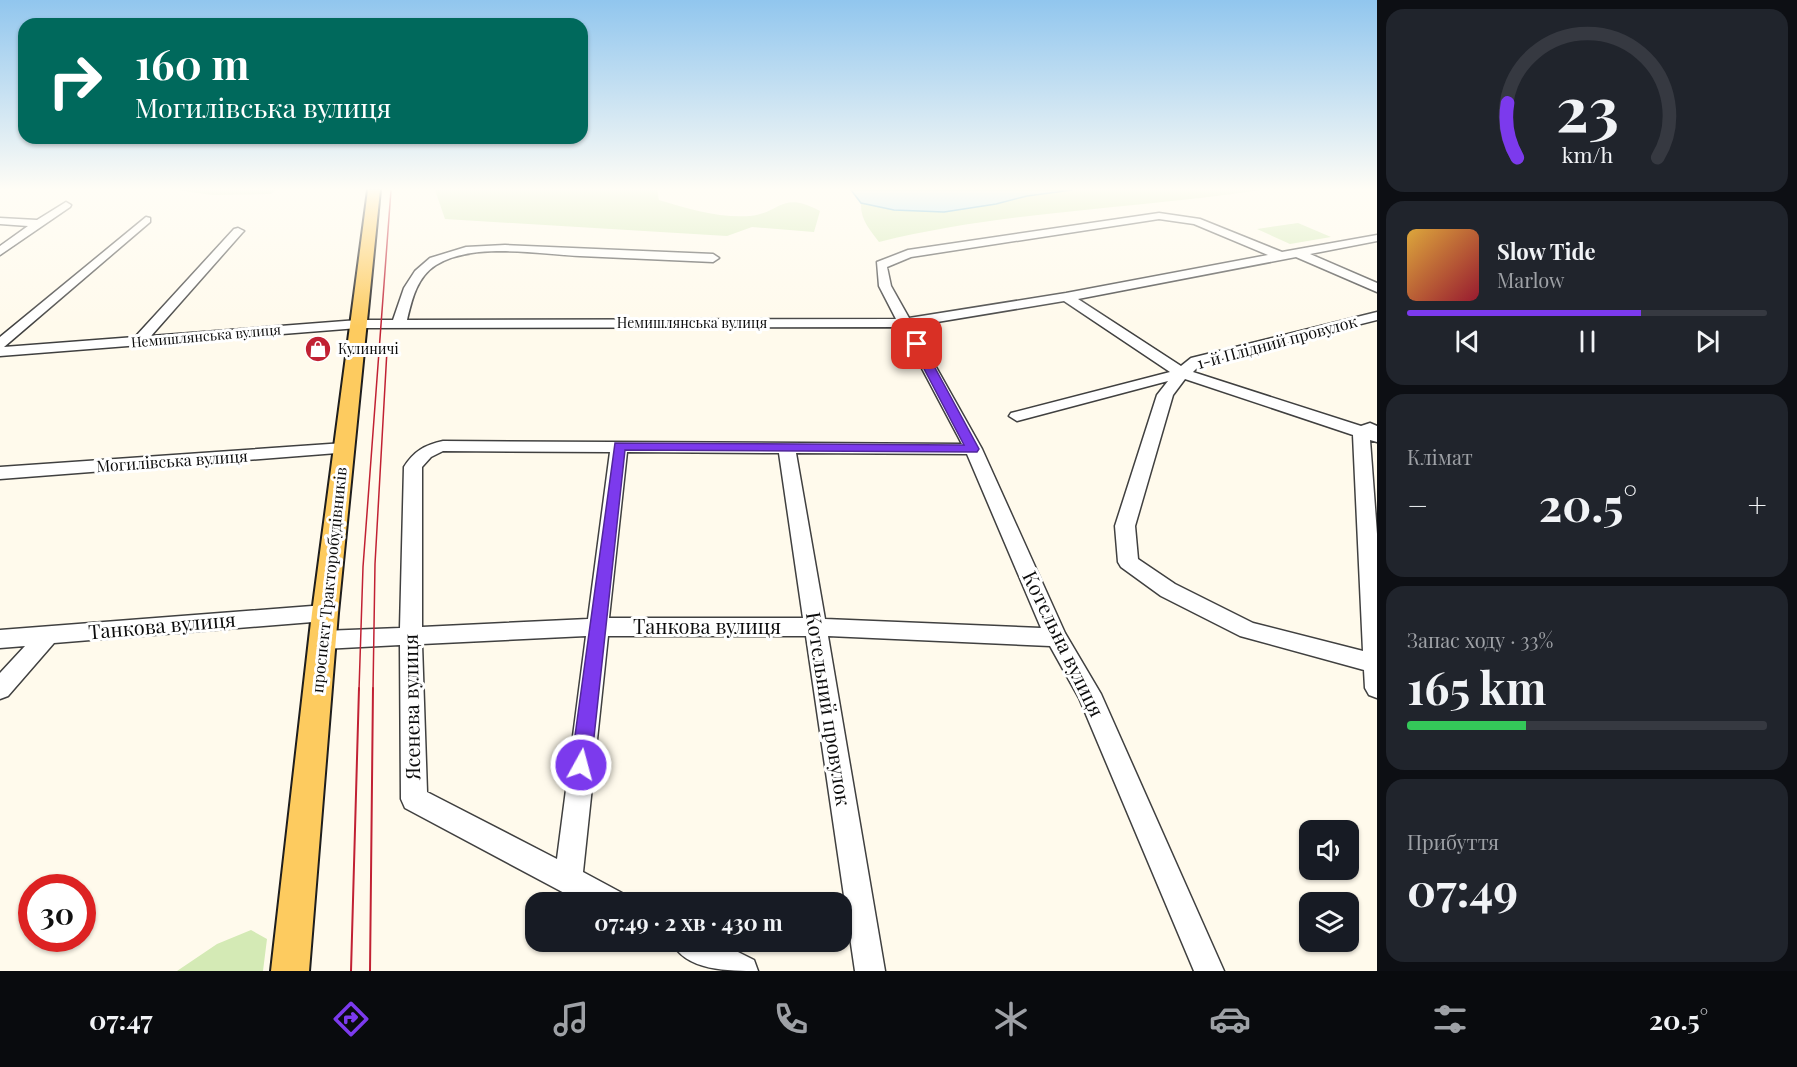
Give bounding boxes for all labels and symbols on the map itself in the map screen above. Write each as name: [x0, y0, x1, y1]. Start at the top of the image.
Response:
street label: 1-й Плідний провулок: [1194, 310, 1359, 373]
street label: Немишлянська вулиця: [617, 313, 768, 332]
pin: [891, 318, 942, 369]
street label: Немишлянська вулиця: [130, 319, 282, 352]
shop icon: Кулиничі: [303, 334, 333, 364]
place label: Кулиничі: [338, 339, 399, 358]
street label: Могилівська вулиця: [95, 445, 249, 476]
street label: проспект Тракторобудівників: [306, 466, 351, 694]
street label: Котельна вулиця: [1017, 566, 1112, 721]
street label: Танкова вулиця: [87, 605, 237, 644]
street label: Котельний провулок: [801, 610, 858, 808]
street label: Танкова вулиця: [633, 612, 781, 639]
street label: Ясенева вулиця: [396, 633, 425, 781]
position arrow: [549, 733, 613, 797]
speed limit sign: 30: [18, 874, 96, 952]

